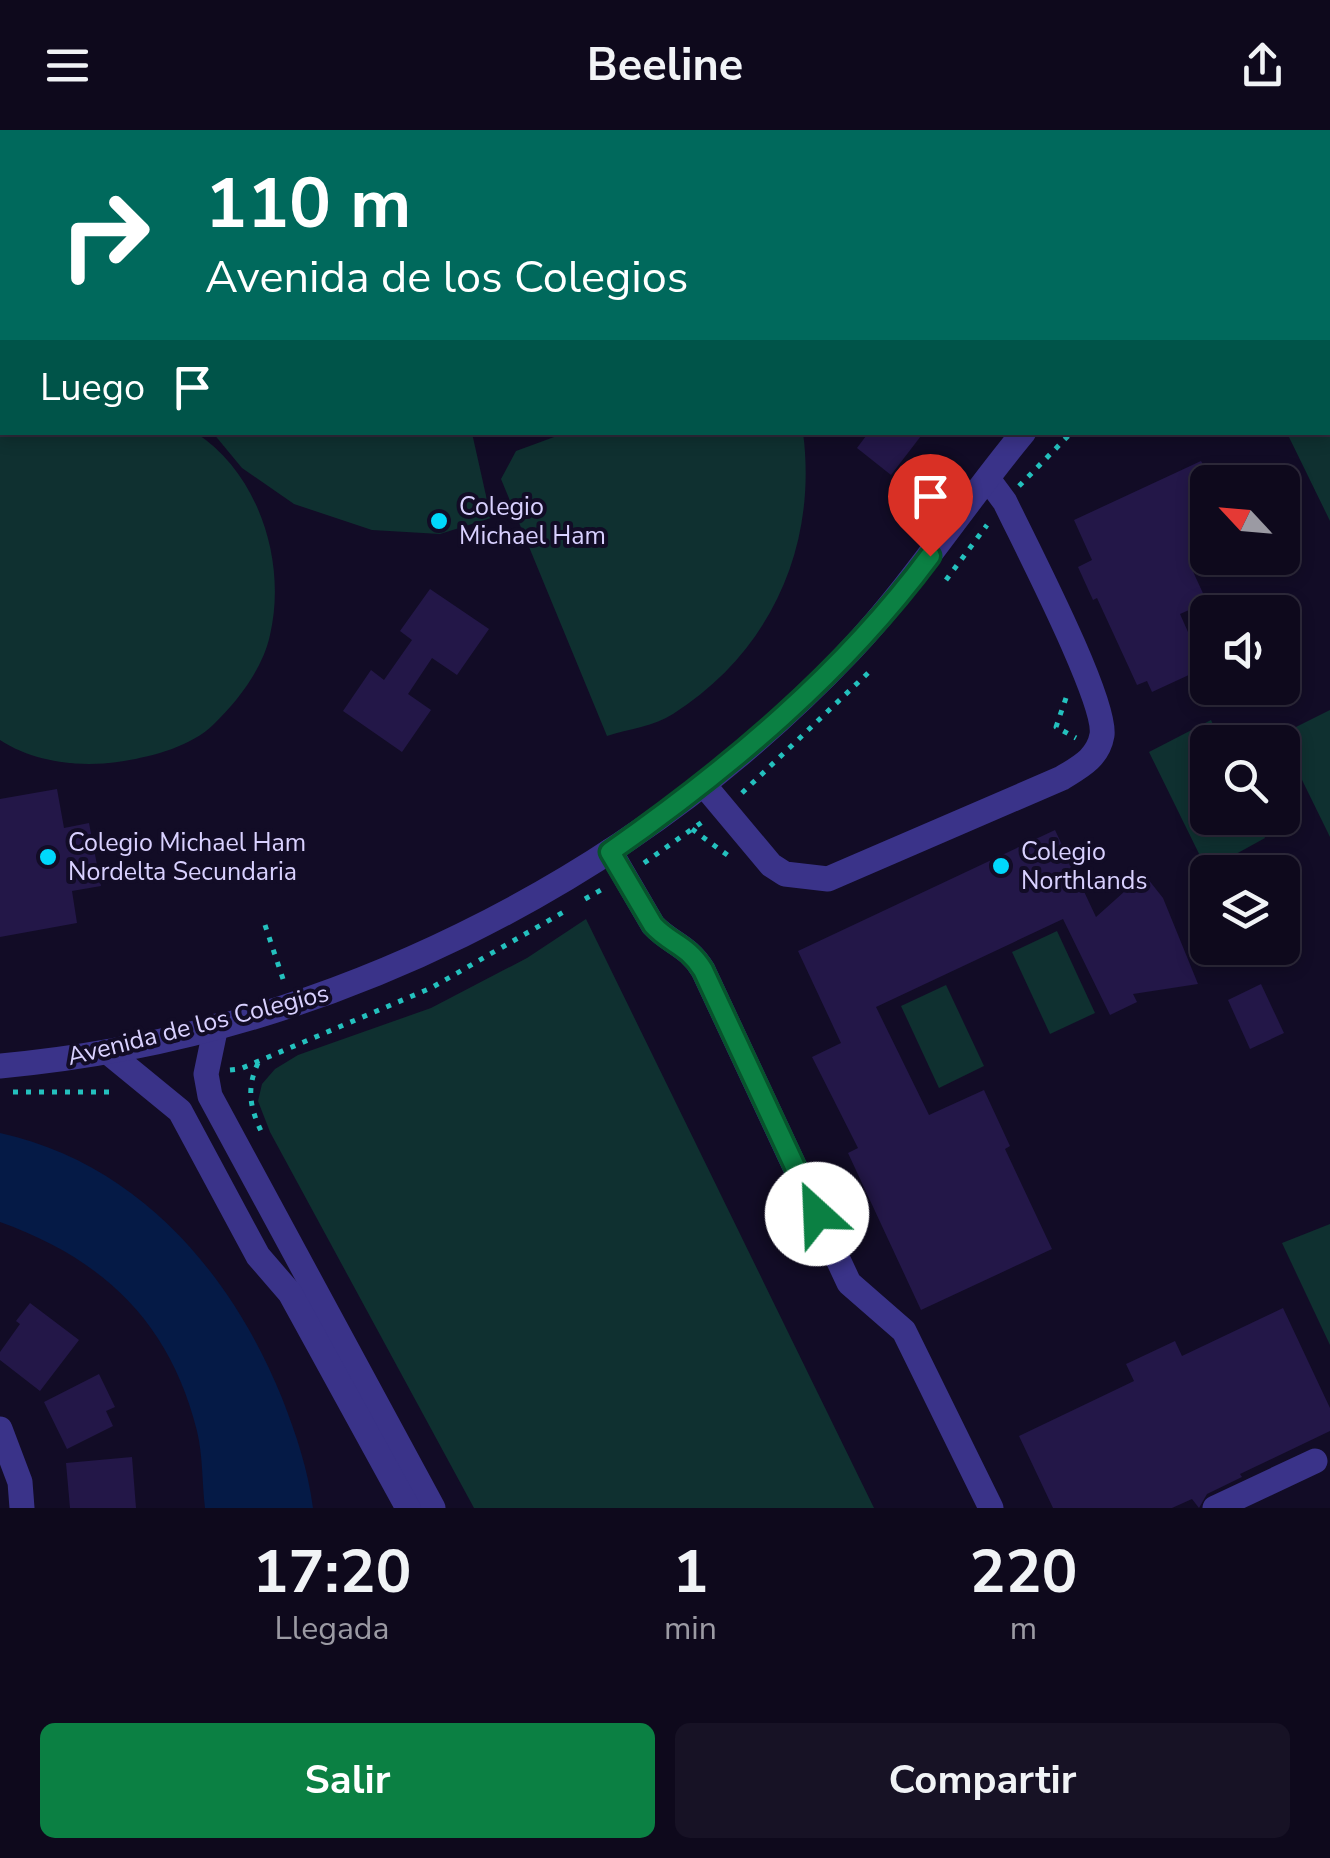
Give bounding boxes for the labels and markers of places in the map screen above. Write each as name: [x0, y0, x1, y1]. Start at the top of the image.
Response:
pin: [888, 454, 973, 557]
place label: Colegio Michael Ham: [459, 490, 606, 553]
marker: Colegio Michael Ham: [428, 510, 450, 532]
place label: Colegio Michael Ham Nordelta Secundaria: [68, 826, 306, 889]
place label: Colegio Northlands: [1021, 835, 1147, 898]
marker: Colegio Michael Ham Nordelta Secundaria: [37, 846, 59, 868]
marker: Colegio Northlands: [990, 855, 1012, 877]

